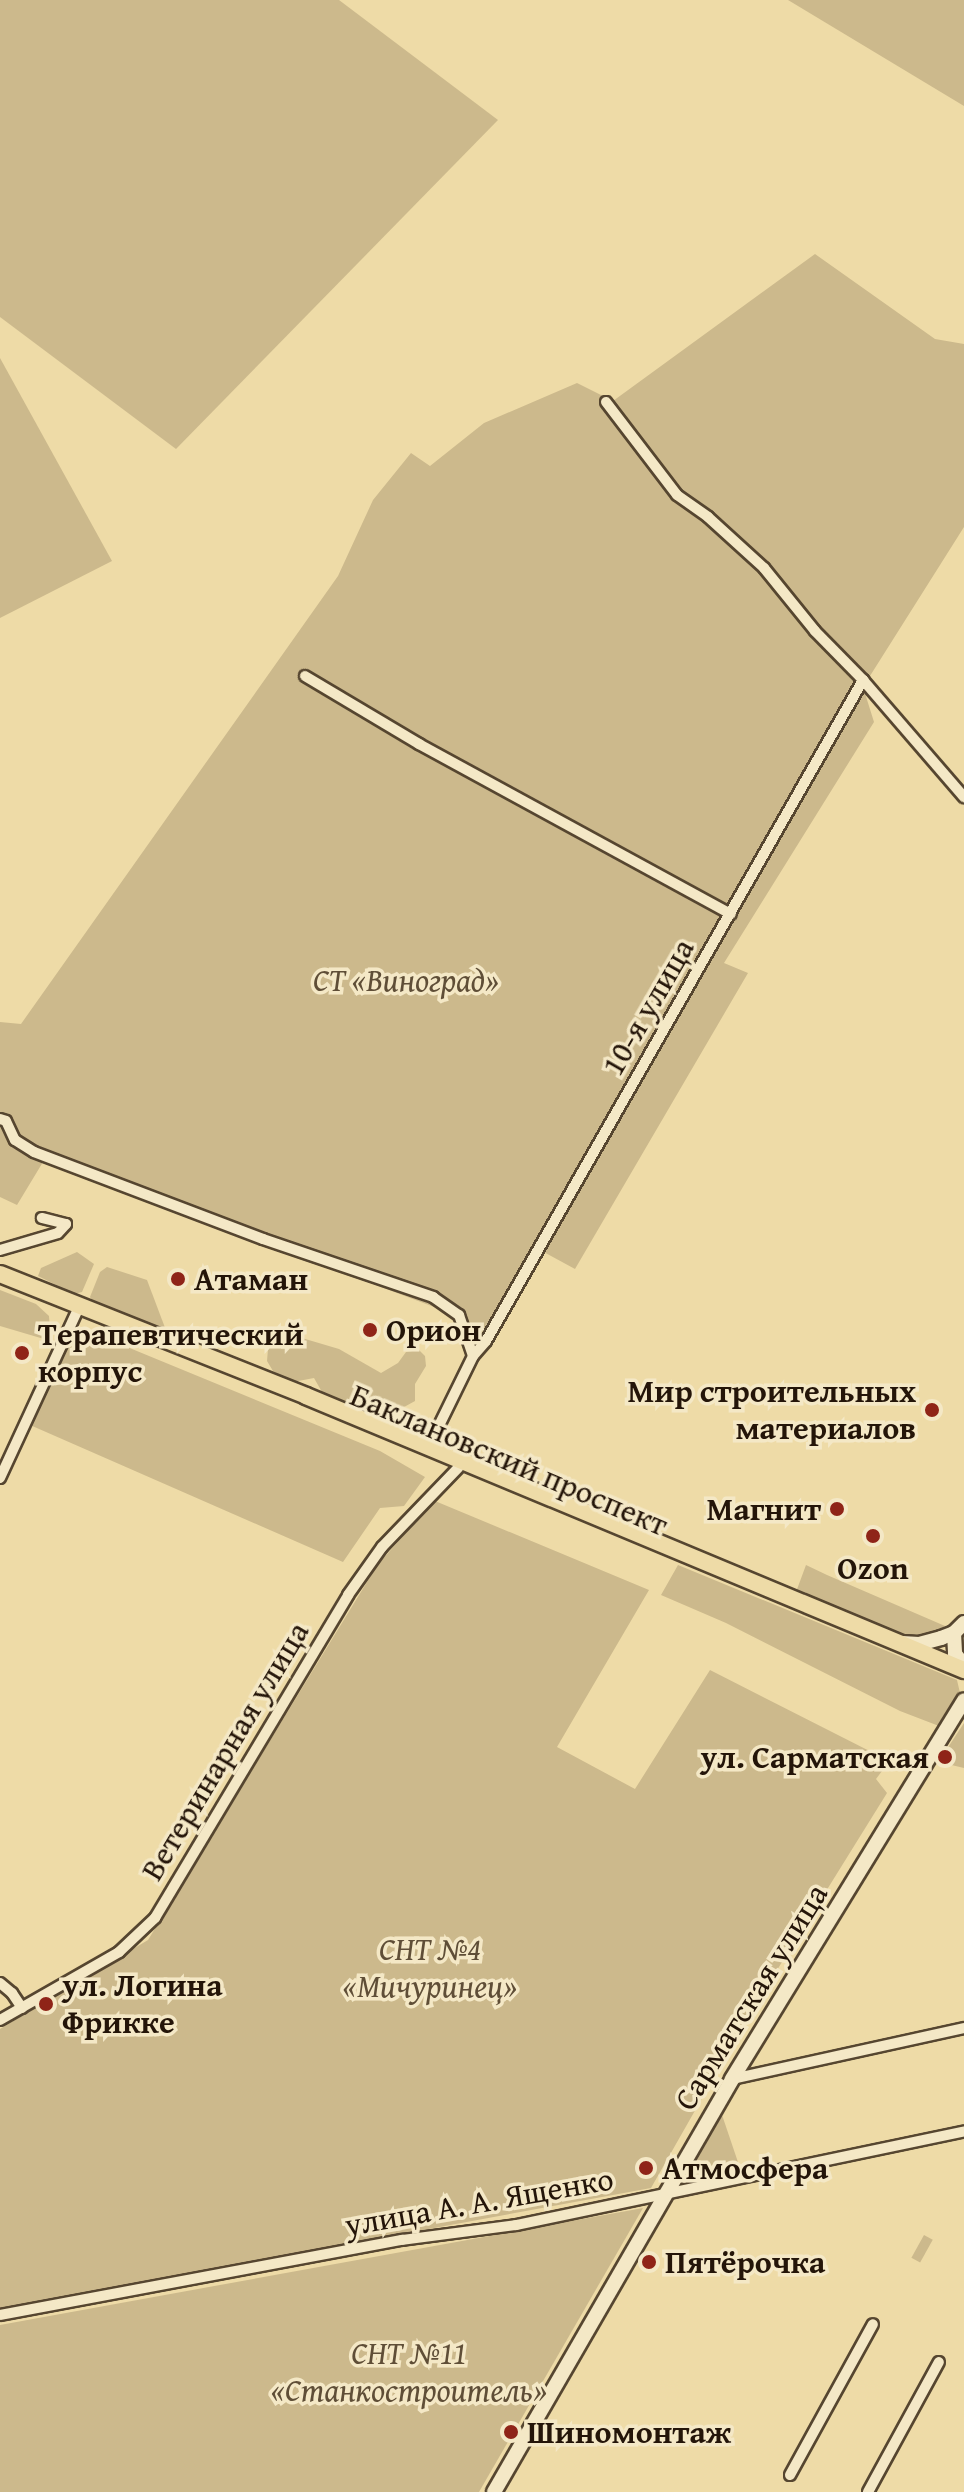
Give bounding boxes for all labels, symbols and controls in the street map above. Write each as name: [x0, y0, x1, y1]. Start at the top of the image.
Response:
street label: 10-я улица: [594, 932, 702, 1082]
park label: СТ «Виноград»: [313, 961, 499, 999]
place label: Атаман: [194, 1260, 308, 1298]
marker: Атаман: [169, 1270, 187, 1288]
place label: Орион: [386, 1311, 481, 1349]
place label: Терапевтический корпус: [38, 1316, 304, 1391]
marker: Орион: [361, 1321, 379, 1339]
marker: Терапевтический корпус: [13, 1344, 31, 1362]
place label: Мир строительных материалов: [627, 1373, 916, 1448]
street label: Баклановский проспект: [345, 1376, 673, 1544]
marker: Мир строительных материалов: [923, 1401, 941, 1419]
place label: Магнит: [707, 1490, 821, 1528]
marker: Магнит: [828, 1500, 846, 1518]
marker: Ozon: [864, 1527, 882, 1545]
place label: Ozon: [837, 1549, 909, 1587]
street label: Ветеринарная улица: [133, 1615, 317, 1887]
place label: ул. Сарматская: [700, 1738, 929, 1776]
marker: ул. Сарматская: [936, 1748, 954, 1766]
street label: Сарматская улица: [666, 1877, 836, 2117]
park label: СНТ №4 «Мичуринец»: [343, 1931, 517, 2006]
place label: ул. Логина Фрикке: [62, 1967, 223, 2042]
marker: ул. Логина Фрикке: [37, 1995, 55, 2013]
place label: Атмосфера: [662, 2149, 828, 2187]
street label: улица А. А. Ященко: [342, 2159, 616, 2245]
marker: Атмосфера: [637, 2159, 655, 2177]
place label: Пятёрочка: [665, 2243, 825, 2281]
marker: Пятёрочка: [640, 2253, 658, 2271]
park label: СНТ №11 «Станкостроитель»: [271, 2335, 547, 2410]
place label: Шиномонтаж: [527, 2413, 731, 2451]
marker: Шиномонтаж: [502, 2423, 520, 2441]

